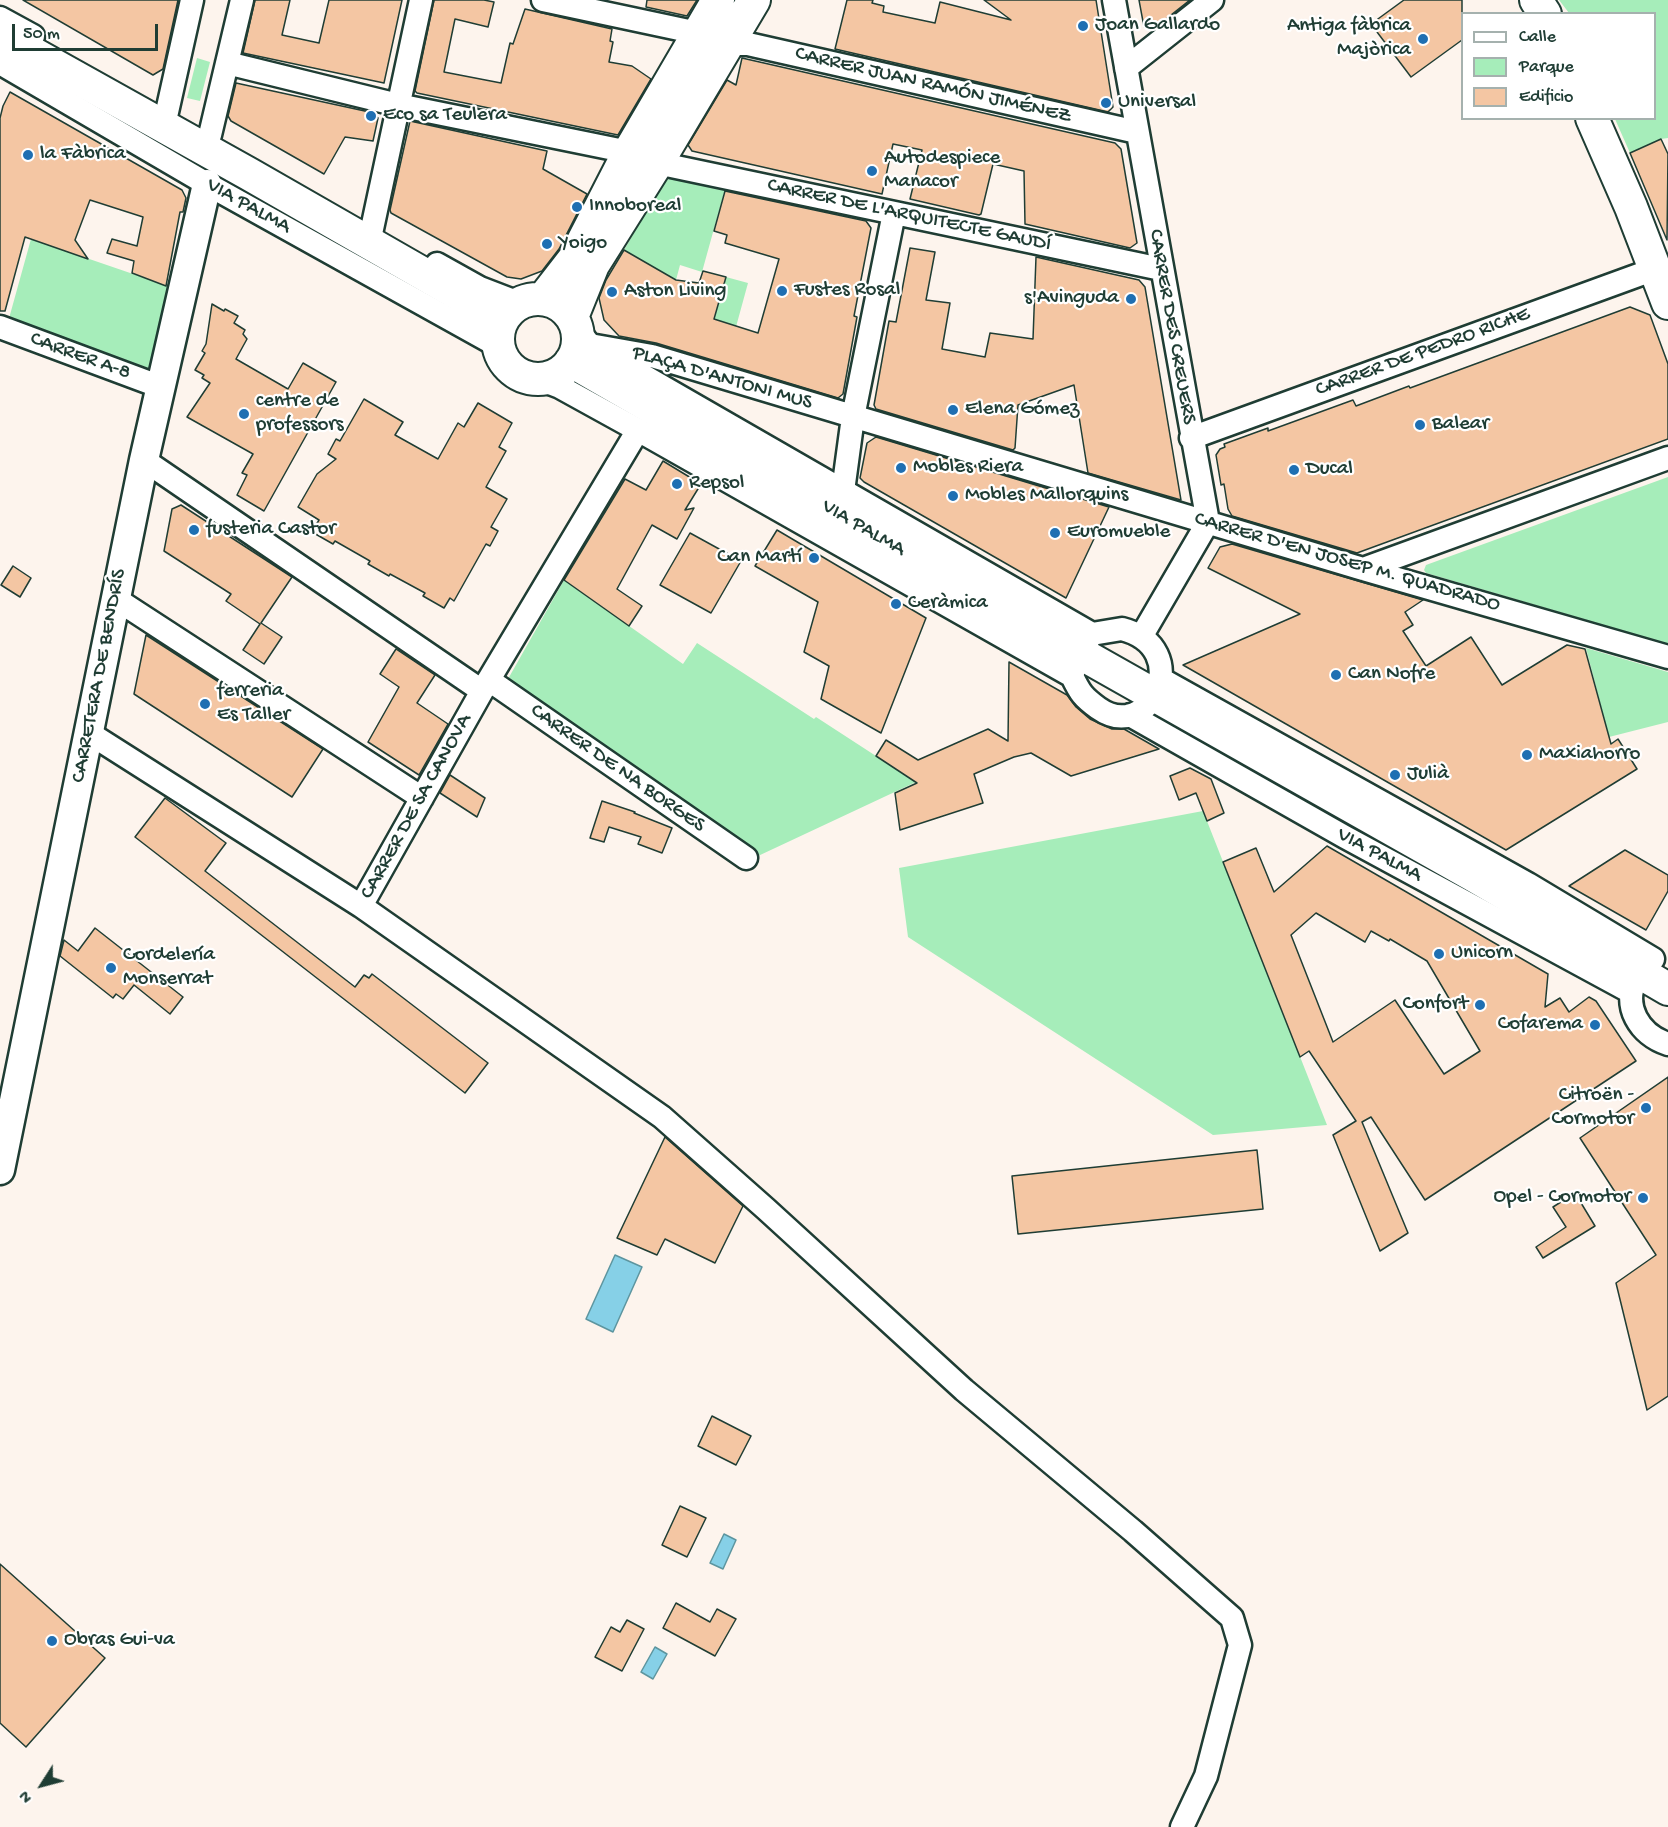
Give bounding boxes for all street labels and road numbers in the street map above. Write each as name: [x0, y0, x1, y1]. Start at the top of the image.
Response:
street label: CARRER JUAN RAMÓN JIMÉNEZ: [792, 42, 1074, 130]
street label: VIA PALMA: [201, 174, 295, 240]
street label: CARRER DE L'ARQUITECTE GAUDÍ: [765, 174, 1053, 258]
street label: CARRER DES CREUERS: [1141, 227, 1201, 427]
street label: CARRER DE PEDRO RICHE: [1312, 303, 1534, 403]
street label: CARRER A-8: [26, 327, 134, 387]
street label: PLAÇA D'ANTONI MUS: [629, 341, 815, 417]
street label: VIA PALMA: [817, 495, 909, 563]
street label: CARRER D'EN JOSEP M. QUADRADO: [1191, 507, 1503, 619]
street label: CARRETERA DE BENDRÍS: [67, 567, 133, 785]
street label: CARRER DE NA BORGES: [525, 699, 709, 839]
street label: CARRER DE SA CANOVA: [356, 710, 478, 904]
street label: VIA PALMA: [1332, 823, 1426, 889]

